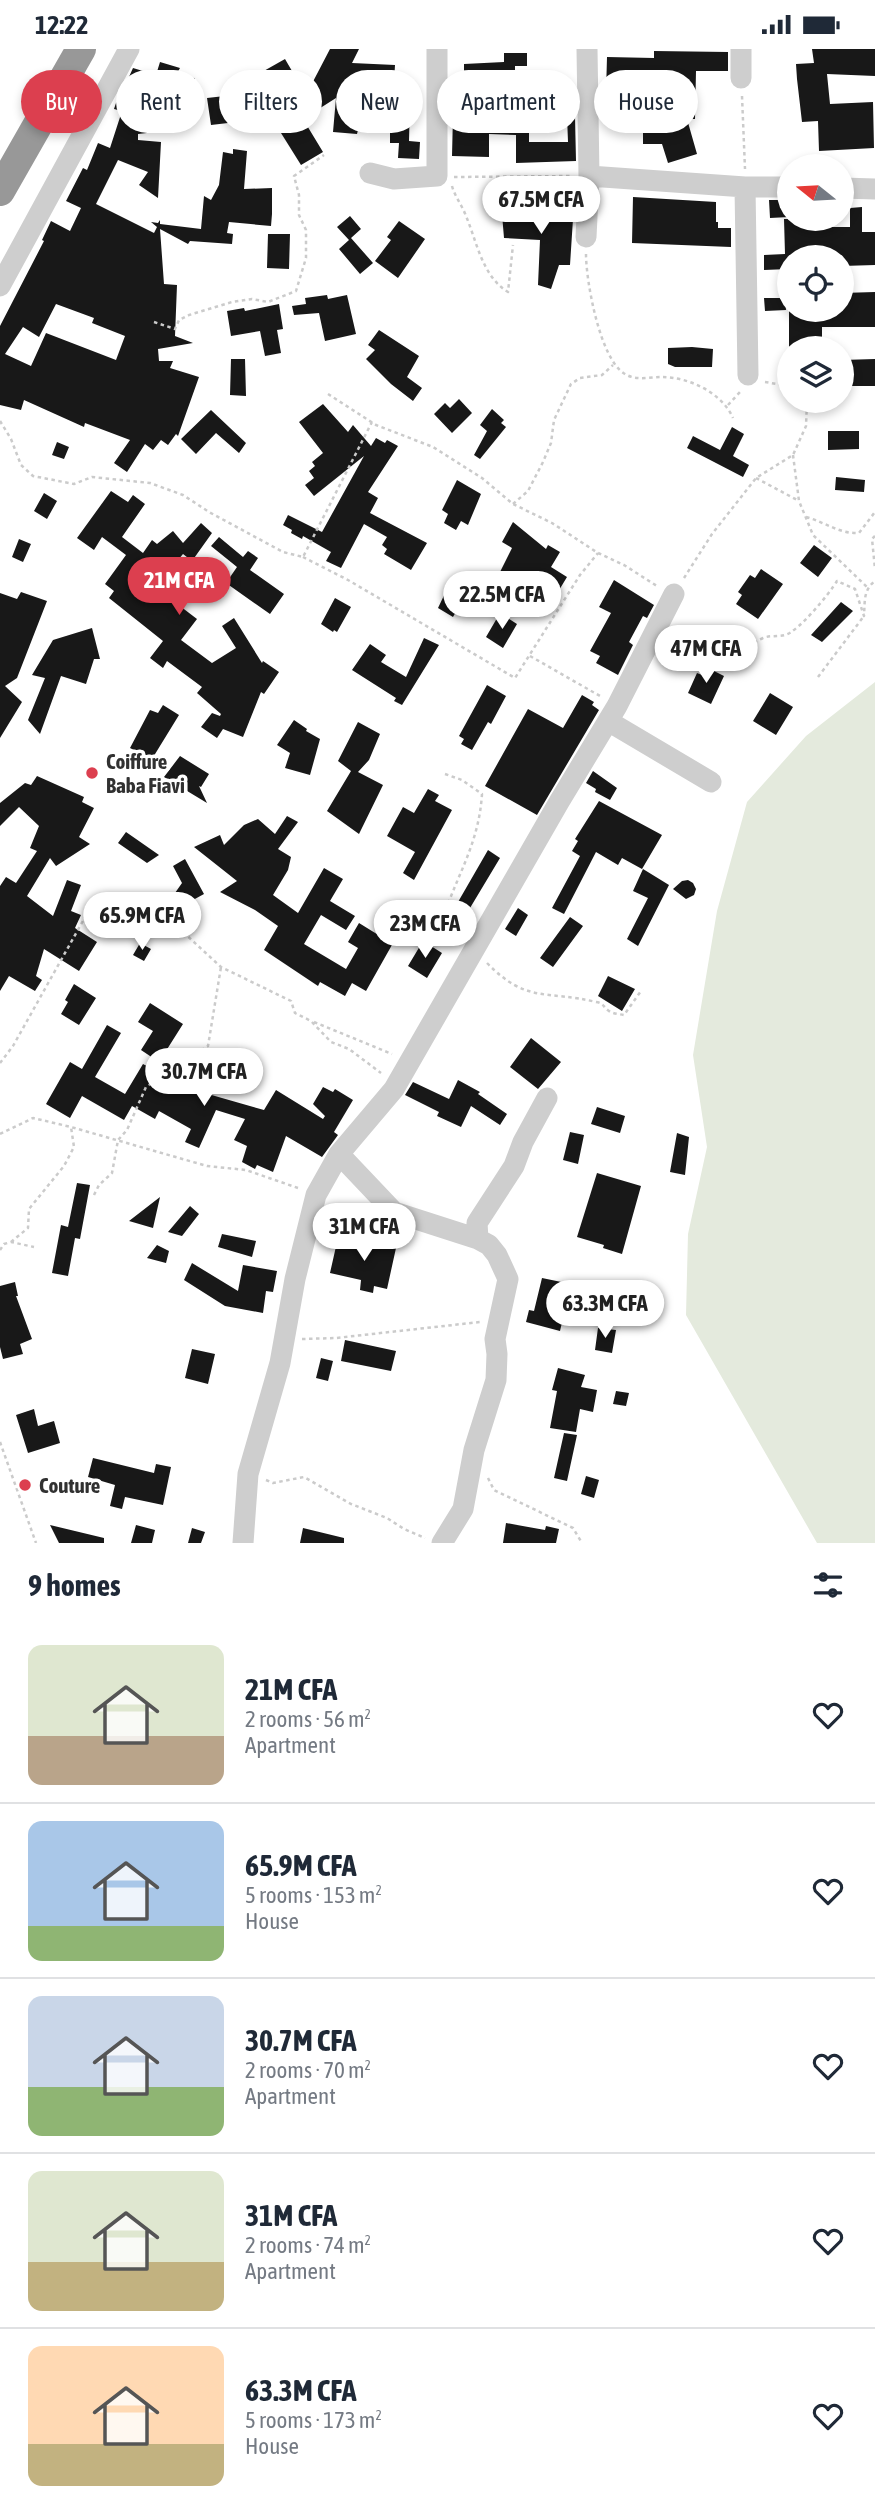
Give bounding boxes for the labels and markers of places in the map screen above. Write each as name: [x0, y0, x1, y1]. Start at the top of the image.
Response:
pin: 67.5M CFA: [461, 177, 621, 236]
pin: 21M CFA: [114, 557, 244, 617]
pin: 22.5M CFA: [422, 571, 582, 631]
pin: 47M CFA: [641, 625, 771, 685]
place label: Coiffure Baba Fiavi: [106, 749, 185, 797]
marker: Coiffure Baba Fiavi: [84, 765, 100, 781]
pin: 65.9M CFA: [62, 893, 222, 952]
pin: 23M CFA: [360, 901, 490, 960]
pin: 30.7M CFA: [124, 1049, 284, 1108]
pin: 31M CFA: [299, 1203, 429, 1263]
pin: 63.3M CFA: [525, 1281, 685, 1340]
place label: Couture: [39, 1473, 100, 1497]
marker: Couture: [17, 1477, 33, 1493]

